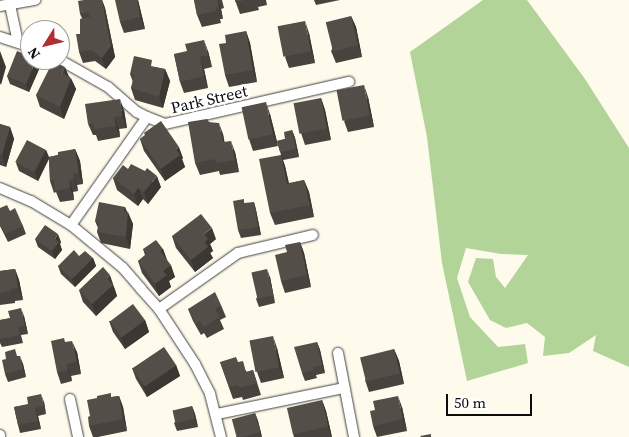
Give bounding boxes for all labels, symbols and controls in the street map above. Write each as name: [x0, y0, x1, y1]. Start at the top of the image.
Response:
north arrow: [20, 20, 70, 70]
text: N: [23, 43, 45, 63]
street label: Park Street: [169, 81, 249, 117]
scale bar: [449, 384, 535, 416]
text: 50 m: [454, 392, 486, 413]

